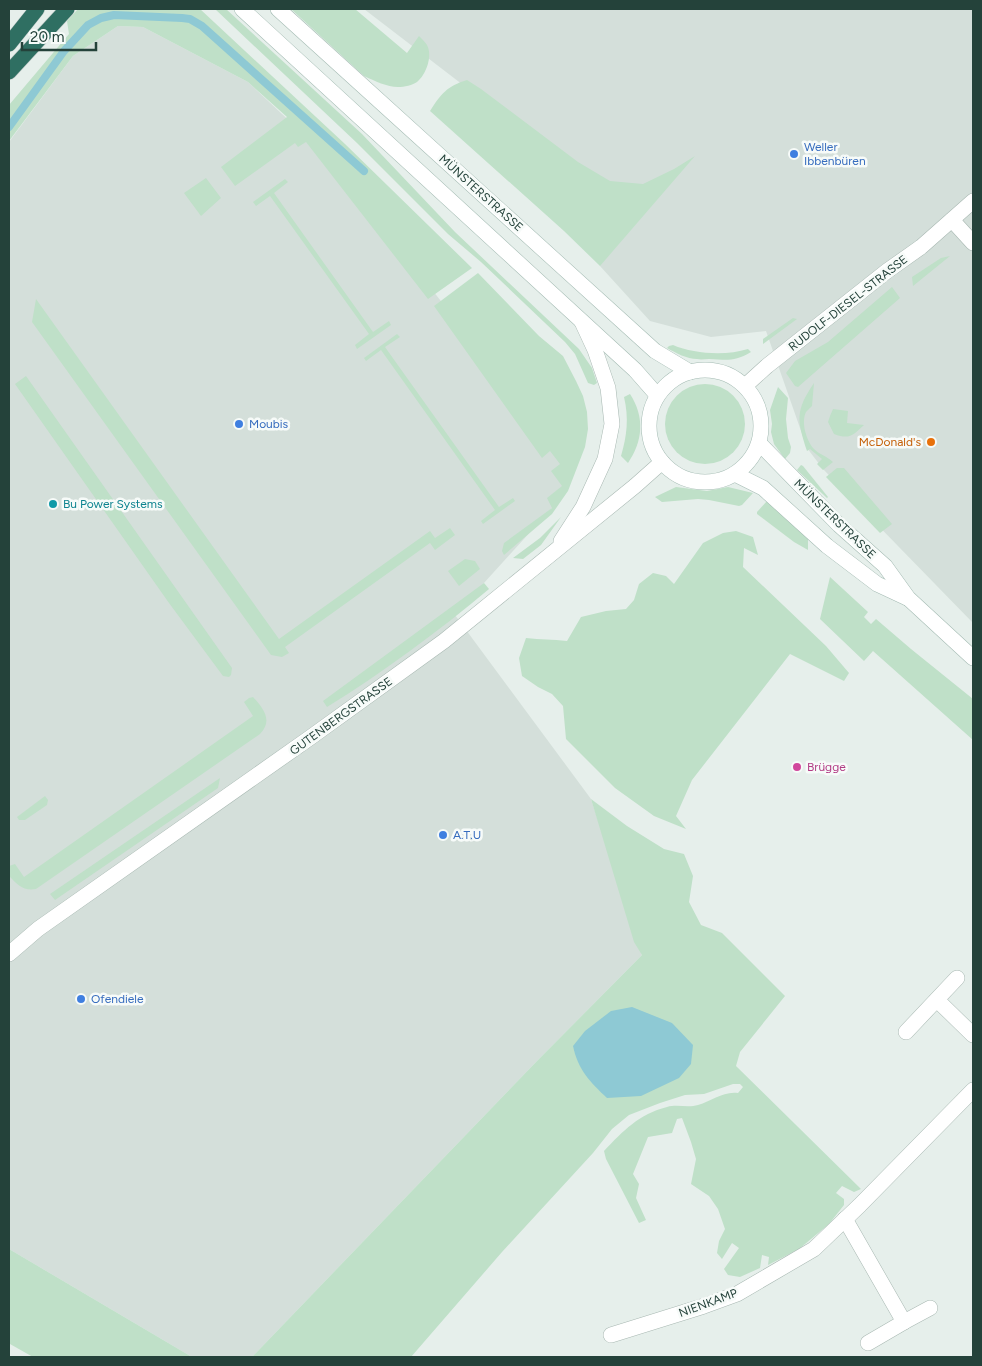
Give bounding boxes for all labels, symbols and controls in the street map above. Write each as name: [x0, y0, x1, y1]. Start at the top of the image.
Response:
scale bar: [22, 20, 96, 52]
text: 20 m: [30, 28, 64, 46]
place label: Weller Ibbenbüren: [804, 140, 866, 168]
marker: Weller Ibbenbüren: [788, 148, 800, 160]
street label: MÜNSTERSTRASSE: [436, 152, 526, 234]
street label: RUDOLF-DIESEL-STRASSE: [786, 252, 910, 354]
place label: Moubis: [249, 417, 289, 431]
marker: Moubis: [233, 418, 245, 430]
place label: McDonald's: [859, 435, 921, 449]
marker: McDonald's: [925, 436, 937, 448]
street label: MÜNSTERSTRASSE: [791, 476, 879, 562]
place label: Bu Power Systems: [63, 497, 163, 511]
marker: Bu Power Systems: [47, 498, 59, 510]
street label: GUTENBERGSTRASSE: [287, 674, 395, 758]
place label: Brügge: [807, 760, 846, 774]
marker: Brügge: [791, 761, 803, 773]
place label: A.T.U: [453, 828, 481, 842]
marker: A.T.U: [437, 829, 449, 841]
place label: Ofendiele: [91, 992, 144, 1006]
marker: Ofendiele: [75, 993, 87, 1005]
street label: NIENKAMP: [677, 1286, 739, 1320]

